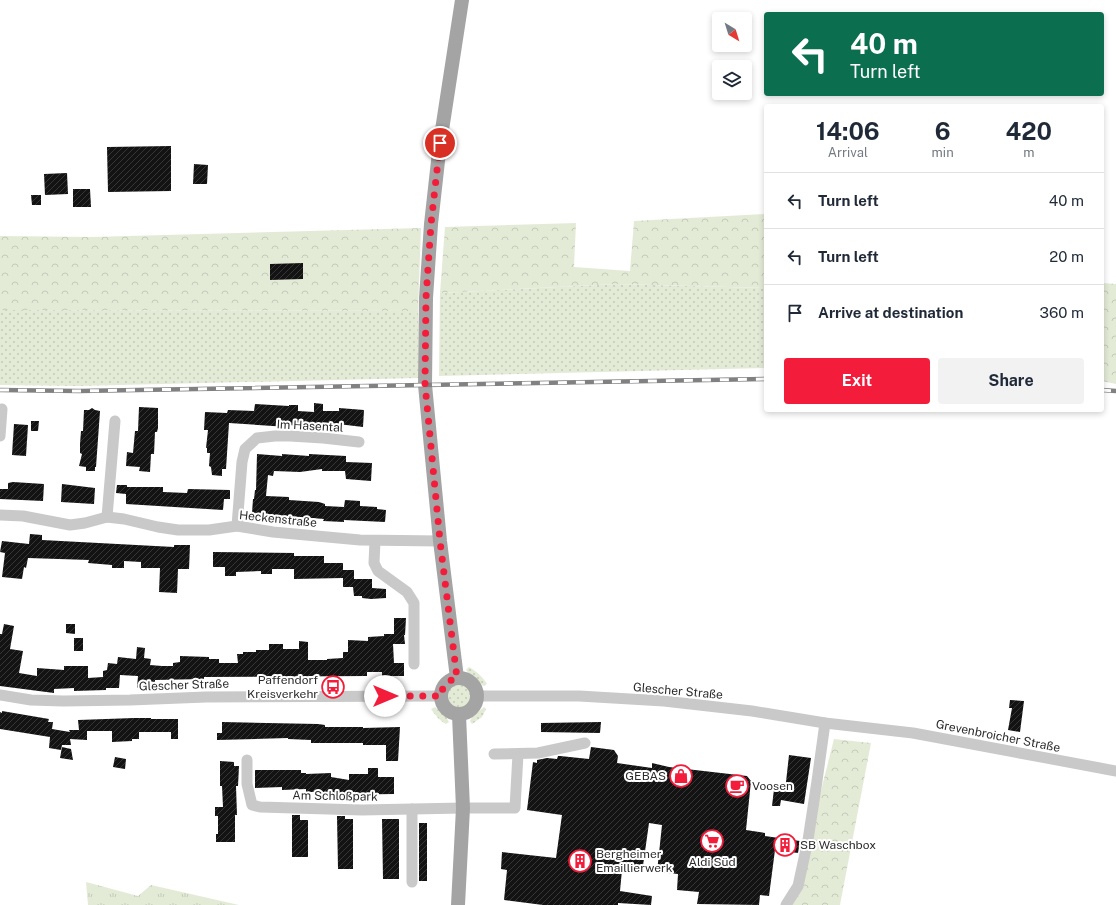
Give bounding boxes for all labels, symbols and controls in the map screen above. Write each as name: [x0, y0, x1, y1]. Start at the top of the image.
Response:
north arrow: [712, 12, 752, 52]
map controls: [712, 12, 752, 100]
text: 40 m: [850, 27, 918, 60]
icon: left: [784, 28, 836, 80]
button: layers: [712, 60, 752, 100]
text: Turn left: [850, 61, 920, 82]
text: 14:06: [816, 117, 880, 145]
text: 6: [935, 117, 951, 145]
text: 420: [1006, 117, 1052, 145]
pin: [423, 126, 457, 160]
icon: arrive: [429, 132, 451, 154]
text: Arrival: [828, 145, 868, 160]
text: min: [932, 145, 954, 160]
text: m: [1023, 145, 1034, 160]
icon: left: [784, 190, 806, 212]
text: Turn left: [818, 192, 879, 209]
text: 40 m: [1049, 192, 1084, 209]
icon: left: [784, 246, 806, 268]
text: Turn left: [818, 248, 879, 265]
text: 20 m: [1049, 248, 1084, 265]
icon: arrive: [784, 302, 806, 324]
text: Arrive at destination: [818, 304, 963, 321]
text: 360 m: [1040, 304, 1084, 321]
button: Exit: [784, 358, 930, 404]
button: Share: [938, 358, 1084, 404]
street label: Im Hasental: [276, 417, 344, 435]
street label: Heckenstraße: [238, 508, 318, 530]
place label: Paffendorf Kreisverkehr: [247, 673, 318, 701]
bus stop icon: Paffendorf Kreisverkehr: [320, 674, 346, 700]
position arrow: [364, 675, 406, 717]
street label: Glescher Straße: [139, 676, 230, 694]
street label: Glescher Straße: [632, 680, 724, 702]
street label: Grevenbroicher Straße: [935, 717, 1062, 755]
shop icon: GEBAS: [668, 763, 694, 789]
place label: GEBAS: [625, 769, 666, 783]
cafe icon: Voosen: [724, 773, 750, 799]
place label: Voosen: [752, 779, 793, 793]
street label: Am Schloßpark: [292, 788, 378, 804]
supermarket icon: Aldi Süd: [699, 828, 725, 854]
building icon: SB Waschbox: [772, 832, 798, 858]
place label: SB Waschbox: [800, 838, 876, 852]
place label: Bergheimer Emaillierwerk: [596, 847, 673, 875]
building icon: Bergheimer Emaillierwerk: [567, 848, 593, 874]
place label: Aldi Süd: [688, 855, 736, 869]

